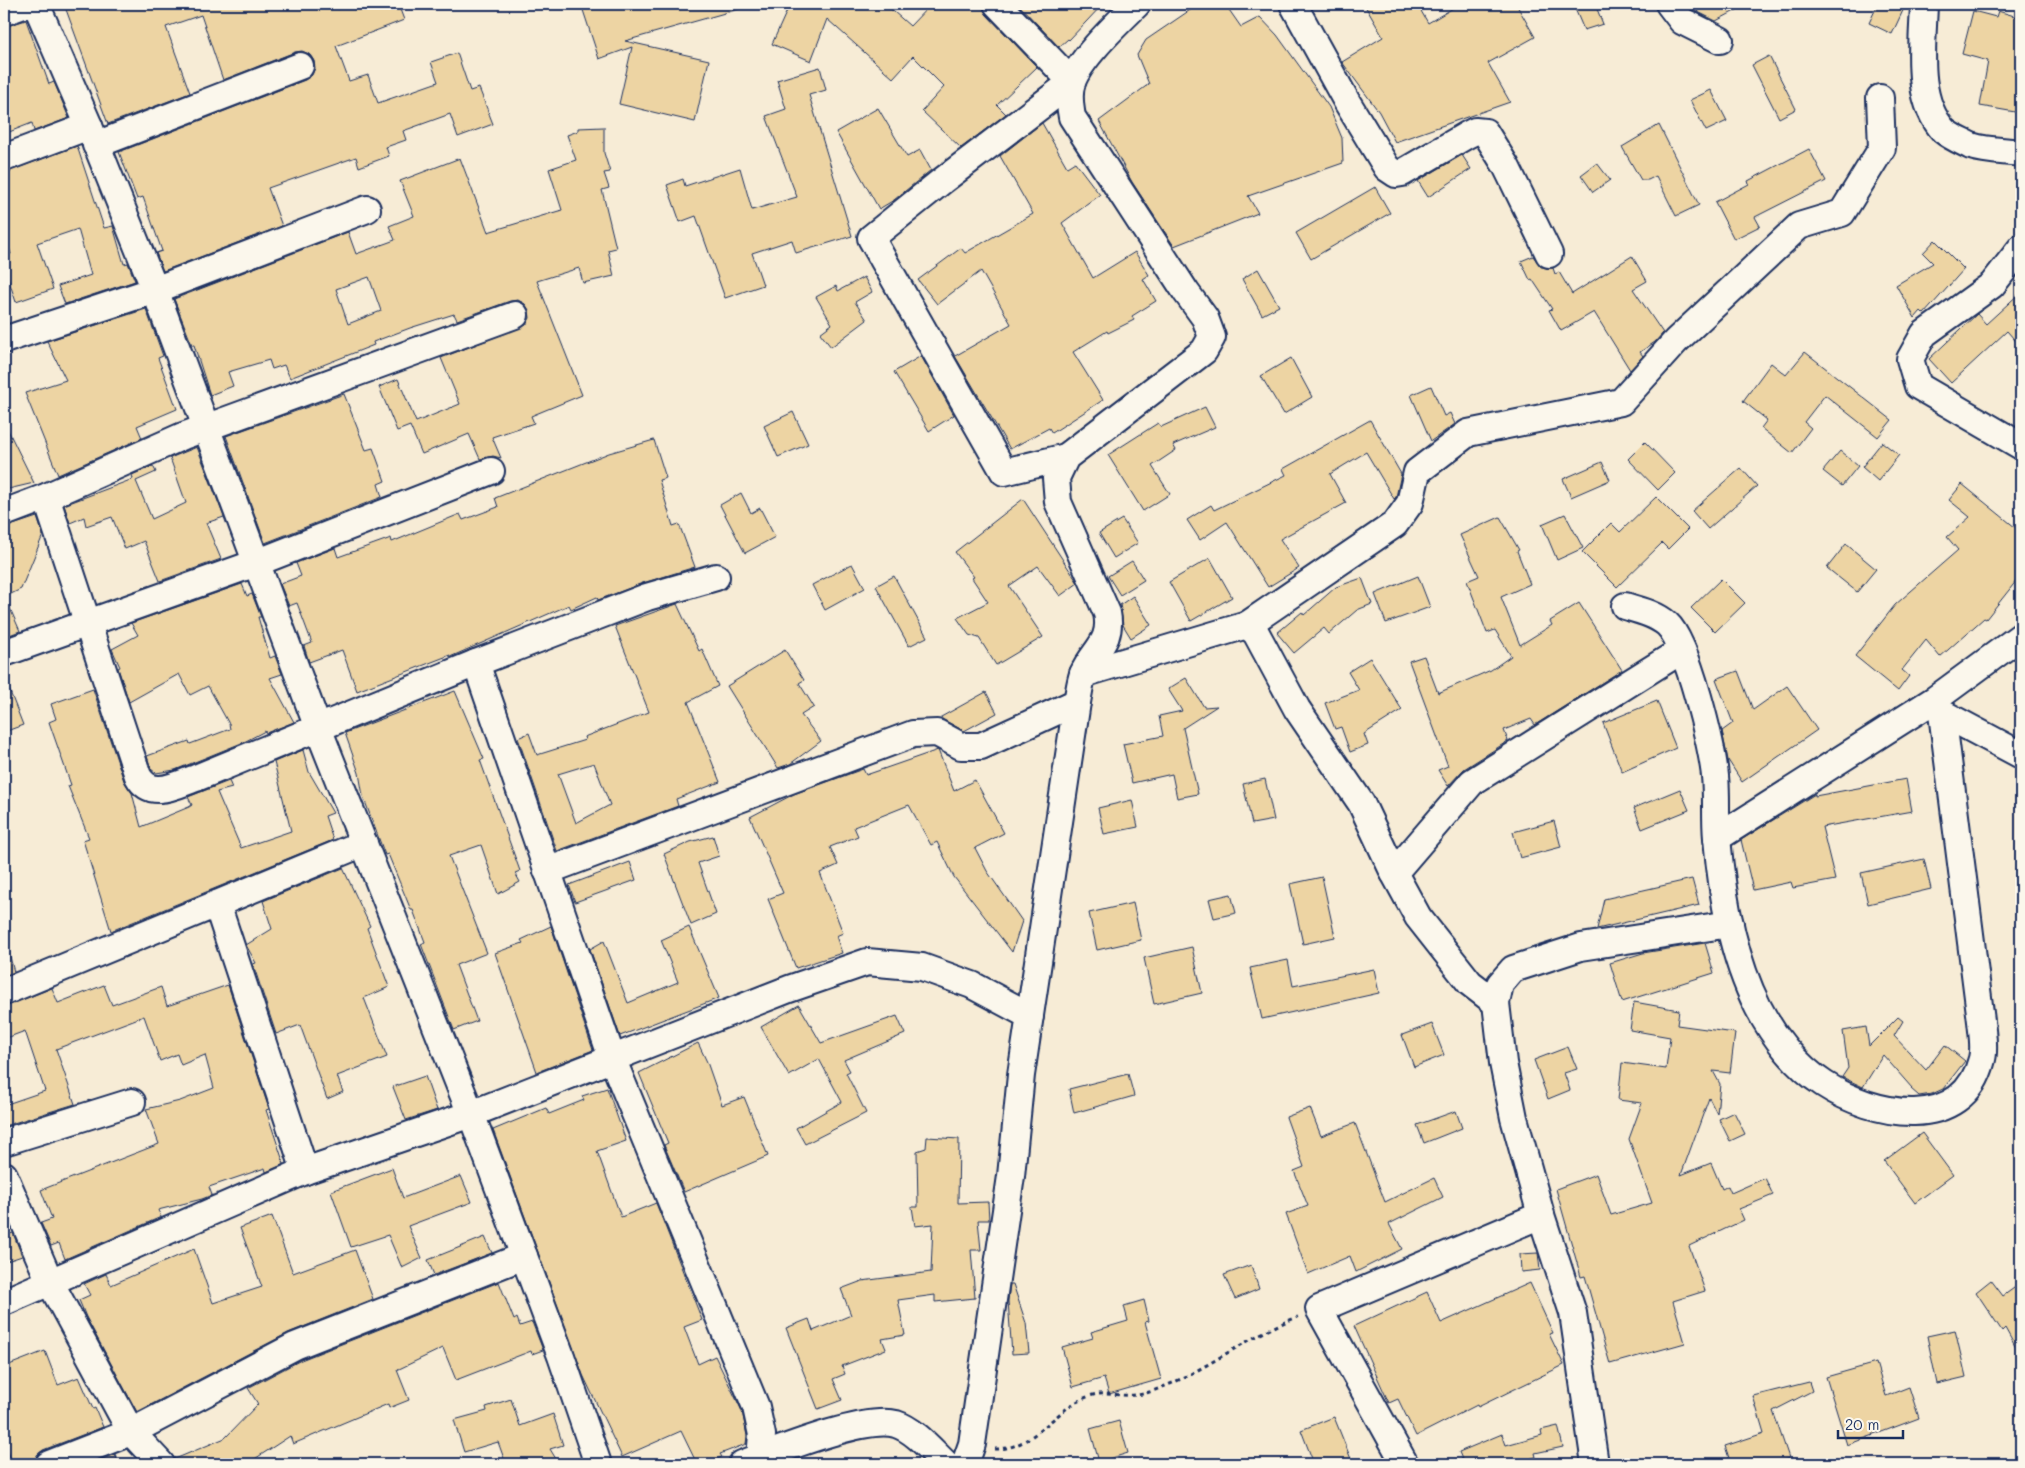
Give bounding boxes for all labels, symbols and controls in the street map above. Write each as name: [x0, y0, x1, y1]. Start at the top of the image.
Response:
scale bar: [1838, 1408, 1902, 1440]
text: 20 m: [1845, 1414, 1879, 1434]

